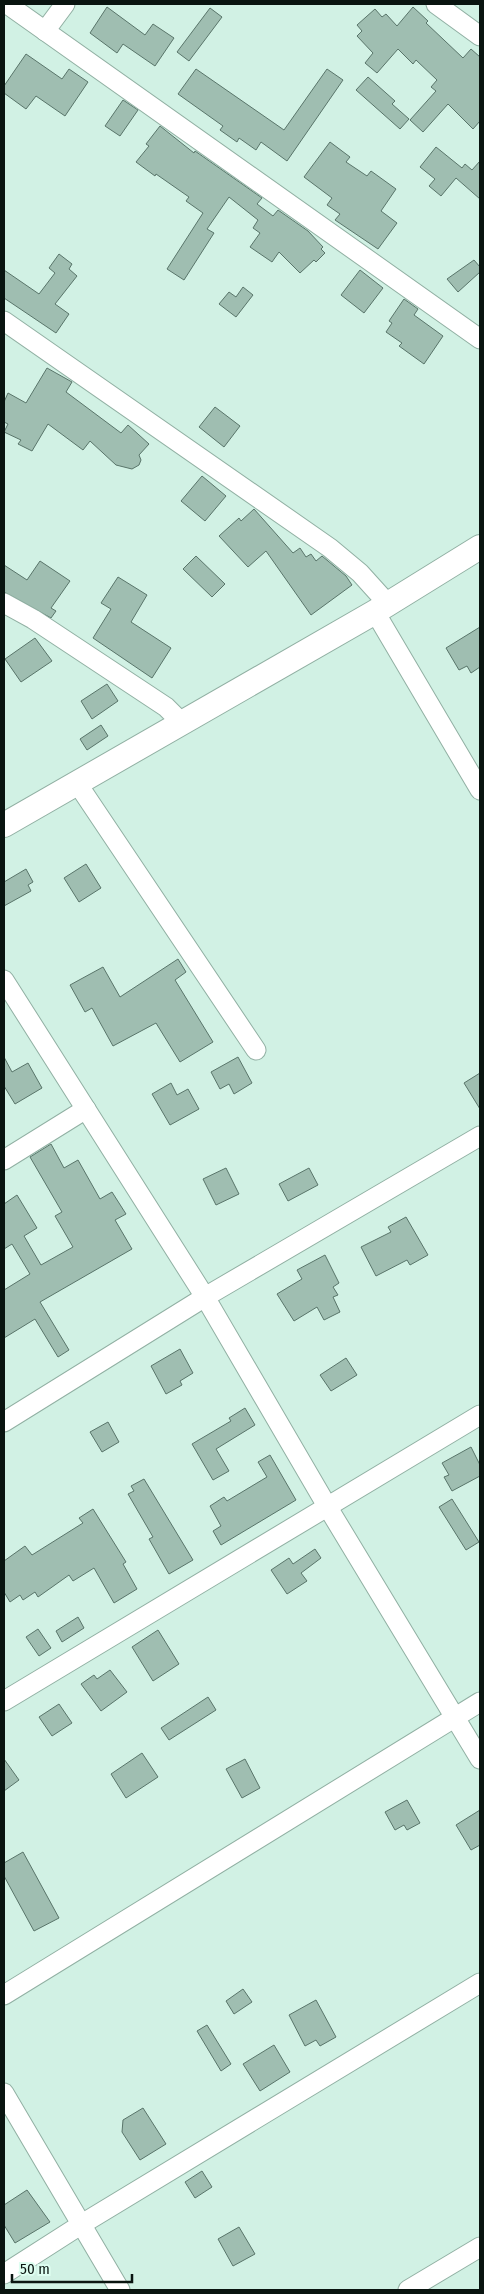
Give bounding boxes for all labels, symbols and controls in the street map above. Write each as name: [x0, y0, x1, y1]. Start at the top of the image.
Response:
scale bar: [12, 2252, 132, 2284]
text: 50 m: [20, 2260, 50, 2278]

